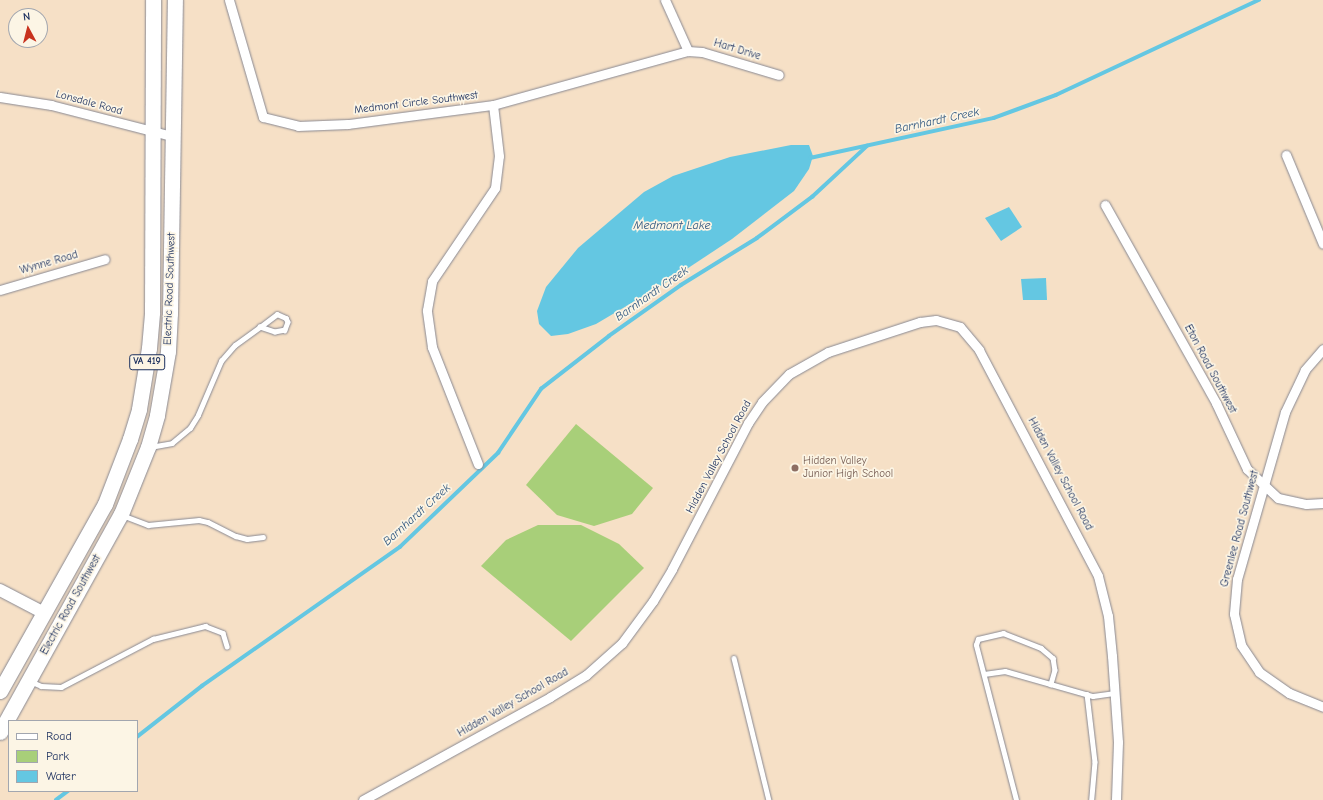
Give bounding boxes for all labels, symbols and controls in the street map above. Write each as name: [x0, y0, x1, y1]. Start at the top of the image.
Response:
north arrow: [8, 8, 48, 48]
text: N: [22, 10, 31, 23]
street label: Hart Drive: [712, 37, 762, 63]
street label: Lonsdale Road: [54, 88, 124, 118]
street label: Medmont Circle Southwest: [353, 89, 479, 117]
water label: Barnhardt Creek: [893, 105, 981, 137]
water label: Medmont Lake: [633, 219, 711, 233]
street label: Electric Road Southwest: [161, 233, 179, 345]
street label: Wynne Road: [19, 248, 79, 278]
water label: Barnhardt Creek: [613, 263, 691, 325]
street label: Eton Road Southwest: [1181, 322, 1239, 416]
road number: VA 419: [129, 354, 165, 370]
street label: Hidden Valley School Road: [684, 398, 754, 516]
street label: Hidden Valley School Road: [1025, 415, 1095, 533]
place label: Hidden Valley Junior High School: [803, 455, 893, 481]
marker: Hidden Valley Junior High School: [790, 463, 800, 473]
street label: Greenlee Road Southwest: [1218, 469, 1262, 589]
water label: Barnhardt Creek: [380, 481, 454, 549]
street label: Electric Road Southwest: [38, 553, 104, 657]
street label: Hidden Valley School Road: [455, 666, 571, 740]
legend: [8, 720, 138, 792]
text: Road: [46, 729, 72, 743]
text: Park: [46, 749, 69, 763]
text: Water: [46, 769, 76, 783]

